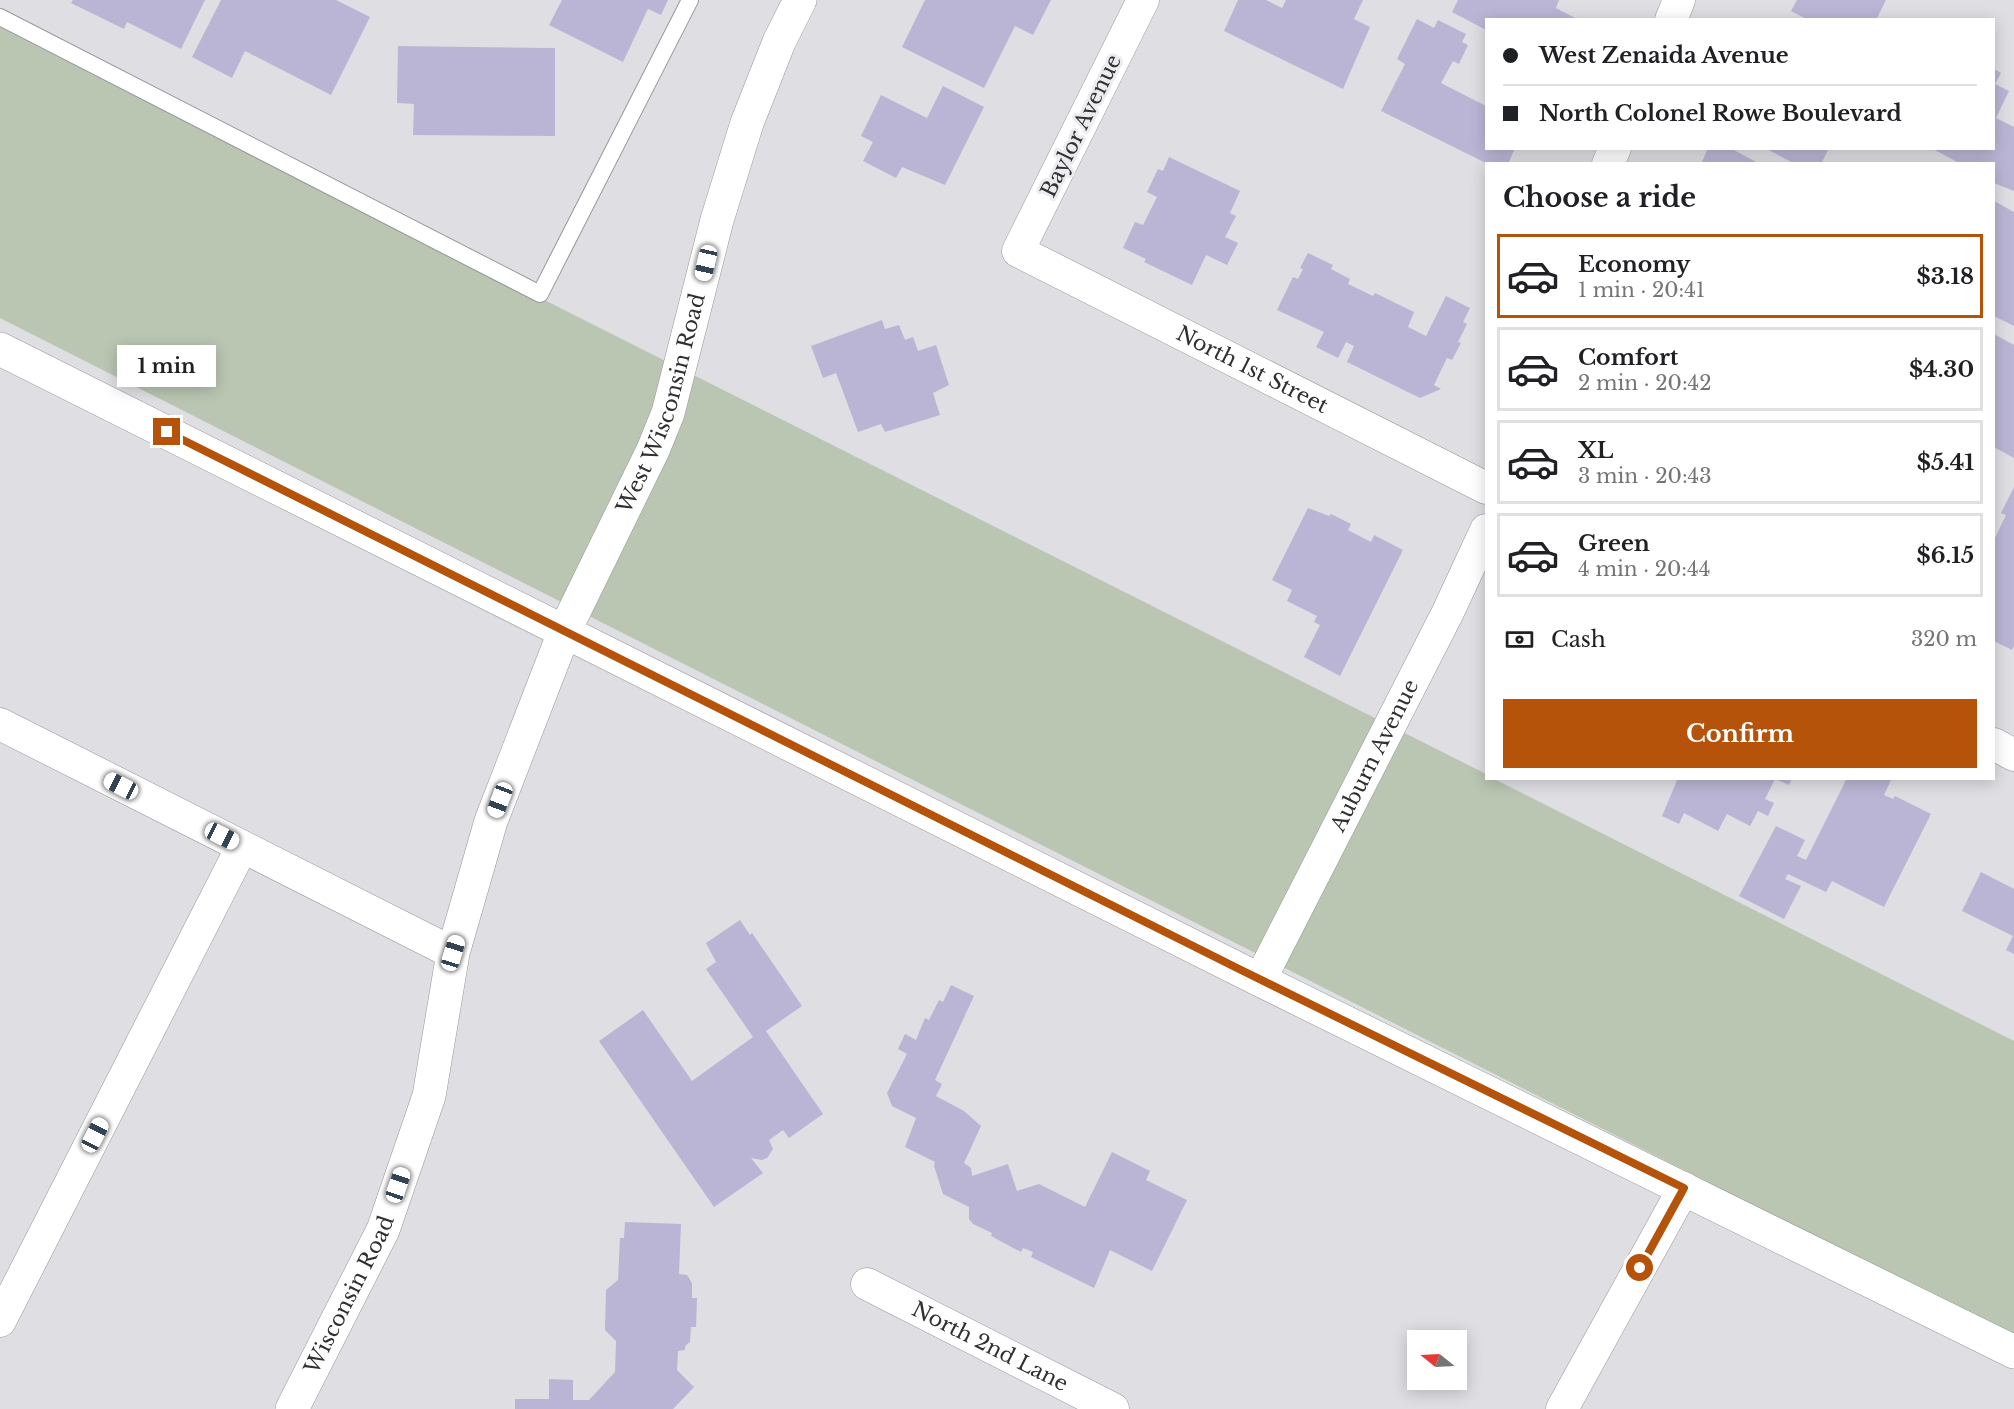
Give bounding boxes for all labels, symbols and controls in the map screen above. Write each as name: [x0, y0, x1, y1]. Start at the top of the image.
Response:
text: West Zenaida Avenue: [1539, 42, 1789, 69]
street label: Baylor Avenue: [1035, 50, 1127, 202]
text: North Colonel Rowe Boulevard: [1539, 100, 1902, 127]
text: Choose a ride: [1503, 181, 1696, 214]
car: [693, 243, 719, 283]
icon: car: [1506, 249, 1560, 303]
text: Economy: [1578, 251, 1690, 278]
text: $3.18: [1917, 263, 1974, 290]
text: 1 min · 20:41: [1578, 278, 1705, 302]
street label: West Wisconsin Road: [611, 291, 711, 518]
street label: North 1st Street: [1172, 320, 1333, 419]
icon: car: [1506, 342, 1560, 396]
text: Comfort: [1578, 344, 1678, 371]
callout: 1 min: [118, 345, 216, 387]
text: 1 min: [138, 354, 195, 378]
text: $4.30: [1909, 356, 1974, 383]
text: 2 min · 20:42: [1578, 371, 1712, 395]
route end: [153, 418, 180, 445]
icon: car: [1506, 435, 1560, 489]
text: XL: [1578, 437, 1613, 464]
text: $5.41: [1917, 449, 1974, 476]
text: 3 min · 20:43: [1578, 464, 1712, 488]
icon: car: [1506, 528, 1560, 582]
text: Green: [1578, 530, 1650, 557]
text: $6.15: [1917, 542, 1974, 569]
text: 4 min · 20:44: [1578, 557, 1710, 581]
icon: cash: [1503, 623, 1536, 656]
text: Cash: [1551, 626, 1606, 653]
text: 320 m: [1911, 627, 1977, 651]
street label: Auburn Avenue: [1324, 675, 1424, 837]
button: Confirm: [1503, 699, 1977, 768]
car: [101, 770, 141, 802]
car: [485, 780, 515, 820]
car: [202, 820, 242, 852]
car: [439, 933, 467, 973]
car: [79, 1115, 111, 1155]
car: [384, 1165, 412, 1205]
street label: Wisconsin Road: [299, 1212, 400, 1379]
route start: [1626, 1254, 1653, 1281]
street label: North 2nd Lane: [908, 1296, 1072, 1397]
north arrow: [1407, 1330, 1467, 1390]
map controls: [1407, 1330, 1467, 1390]

